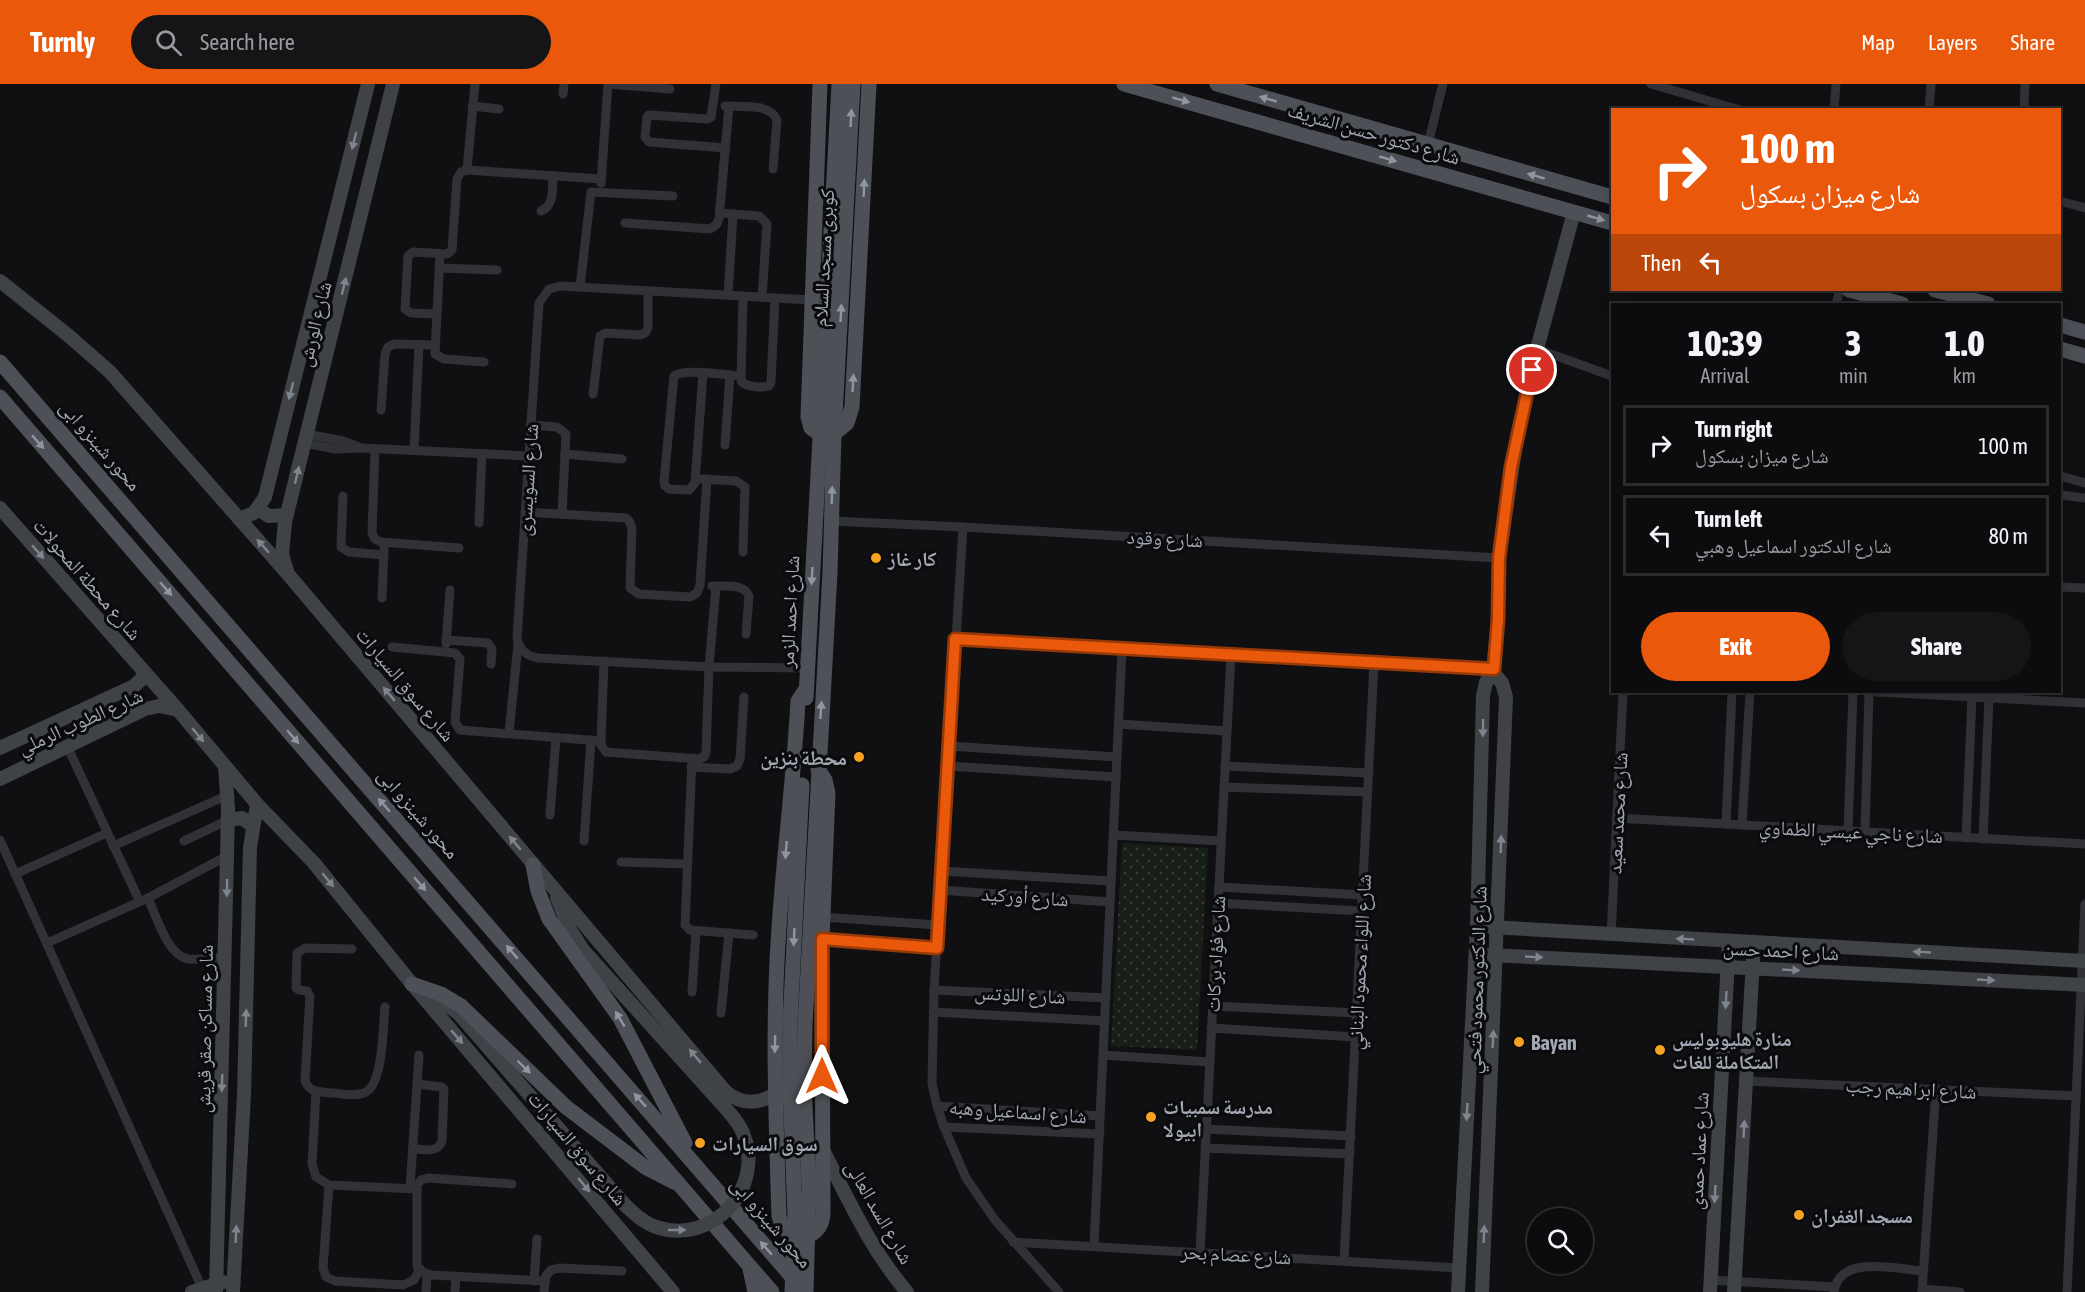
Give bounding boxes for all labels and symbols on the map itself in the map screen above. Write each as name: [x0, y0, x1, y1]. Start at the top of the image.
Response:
one-way arrow: [1259, 93, 1277, 103]
one-way arrow: [1172, 96, 1190, 105]
street label: شارع دكتور حسن الشريف: [1285, 97, 1463, 171]
one-way arrow: [847, 109, 856, 128]
one-way arrow: [349, 132, 358, 150]
one-way arrow: [1380, 155, 1398, 164]
one-way arrow: [1527, 170, 1545, 180]
one-way arrow: [859, 179, 868, 198]
street label: كوبرى مسجد السلام: [808, 188, 841, 328]
one-way arrow: [1587, 214, 1605, 223]
one-way arrow: [339, 276, 349, 295]
street label: شارع الورش: [292, 279, 338, 370]
one-way arrow: [836, 303, 845, 322]
pin: [1506, 344, 1557, 395]
one-way arrow: [848, 373, 858, 392]
one-way arrow: [286, 382, 296, 400]
street label: محور شينزو ابى: [55, 395, 147, 496]
street label: شارع السويسرى: [512, 423, 544, 537]
one-way arrow: [31, 434, 45, 449]
one-way arrow: [292, 466, 302, 484]
one-way arrow: [828, 485, 837, 504]
street label: شارع محطة المحولات: [28, 514, 147, 646]
street label: شارع وقود: [1126, 525, 1204, 553]
one-way arrow: [256, 538, 270, 553]
one-way arrow: [31, 545, 45, 560]
place label: كار غاز: [887, 547, 937, 570]
marker: كار غاز: [869, 551, 883, 565]
street label: شارع احمد الزمر: [775, 555, 805, 670]
one-way arrow: [808, 567, 817, 586]
one-way arrow: [159, 581, 172, 597]
street label: شارع سوق السيارات: [350, 622, 460, 747]
street label: شارع الطوب الرملي: [14, 683, 148, 764]
one-way arrow: [382, 686, 395, 702]
one-way arrow: [817, 701, 826, 720]
one-way arrow: [1478, 718, 1488, 737]
one-way arrow: [192, 727, 205, 743]
one-way arrow: [286, 729, 299, 744]
place label: محطة بنزين: [760, 746, 847, 771]
marker: محطة بنزين: [852, 750, 866, 764]
street label: شارع محمد سعيد: [1602, 752, 1634, 875]
street label: محور شينزو ابى: [373, 763, 465, 864]
one-way arrow: [378, 798, 391, 813]
street label: شارع ناجي عيسي الطماوي: [1758, 815, 1944, 852]
one-way arrow: [1496, 834, 1505, 853]
one-way arrow: [509, 836, 522, 851]
one-way arrow: [781, 840, 791, 859]
one-way arrow: [321, 872, 334, 887]
street label: شارع اللواء محمود البناني: [1343, 873, 1380, 1051]
one-way arrow: [414, 876, 427, 892]
one-way arrow: [222, 879, 231, 898]
street label: شارع أوركيد: [980, 881, 1069, 913]
street label: شارع الدكتور محمود فتحي: [1461, 885, 1496, 1075]
street label: شارع فؤاد بركات: [1200, 895, 1232, 1013]
one-way arrow: [790, 927, 799, 946]
one-way arrow: [1676, 934, 1695, 943]
street label: شارع احمد حسن: [1722, 935, 1840, 967]
street label: شارع مساكن صقر قريش: [191, 944, 219, 1114]
one-way arrow: [506, 945, 519, 960]
one-way arrow: [1912, 947, 1931, 956]
one-way arrow: [1524, 953, 1543, 962]
one-way arrow: [1782, 966, 1801, 975]
one-way arrow: [1977, 975, 1996, 985]
street label: شارع اللوتس: [974, 980, 1066, 1010]
one-way arrow: [1721, 990, 1730, 1009]
one-way arrow: [241, 1008, 251, 1027]
one-way arrow: [615, 1011, 626, 1027]
place label: منارة هليوبوليس المتكاملة للغات: [1672, 1027, 1792, 1073]
one-way arrow: [451, 1029, 464, 1045]
one-way arrow: [1488, 1029, 1497, 1048]
place label: Bayan: [1531, 1031, 1577, 1054]
one-way arrow: [770, 1035, 780, 1054]
marker: Bayan: [1512, 1035, 1526, 1049]
marker: منارة هليوبوليس المتكاملة للغات: [1653, 1043, 1667, 1057]
position arrow: [790, 1044, 854, 1108]
one-way arrow: [689, 1049, 702, 1064]
one-way arrow: [516, 1060, 530, 1074]
one-way arrow: [217, 1073, 226, 1092]
street label: شارع ابراهيم رجب: [1845, 1073, 1977, 1106]
street label: شارع سوق السيارات: [522, 1086, 632, 1211]
street label: شارع عماد حمدى: [1683, 1091, 1715, 1211]
one-way arrow: [633, 1092, 646, 1108]
street label: شارع اسماعيل وهبه: [948, 1095, 1088, 1129]
place label: مدرسة سمبيات ابيولا: [1163, 1095, 1273, 1142]
one-way arrow: [1463, 1102, 1472, 1121]
marker: مدرسة سمبيات ابيولا: [1144, 1110, 1158, 1124]
one-way arrow: [1739, 1119, 1748, 1138]
place label: سوق السيارات: [712, 1132, 818, 1156]
marker: سوق السيارات: [693, 1136, 707, 1150]
street label: شارع السد العالى: [839, 1156, 919, 1269]
street label: محور شينزو ابى: [726, 1172, 818, 1273]
one-way arrow: [577, 1177, 590, 1192]
one-way arrow: [1711, 1185, 1720, 1204]
place label: مسجد الغفران: [1811, 1204, 1913, 1228]
marker: مسجد الغفران: [1792, 1208, 1806, 1222]
one-way arrow: [232, 1224, 241, 1243]
one-way arrow: [1479, 1224, 1489, 1243]
one-way arrow: [668, 1225, 687, 1235]
street label: شارع عصام بحر: [1179, 1240, 1292, 1271]
one-way arrow: [760, 1241, 773, 1256]

